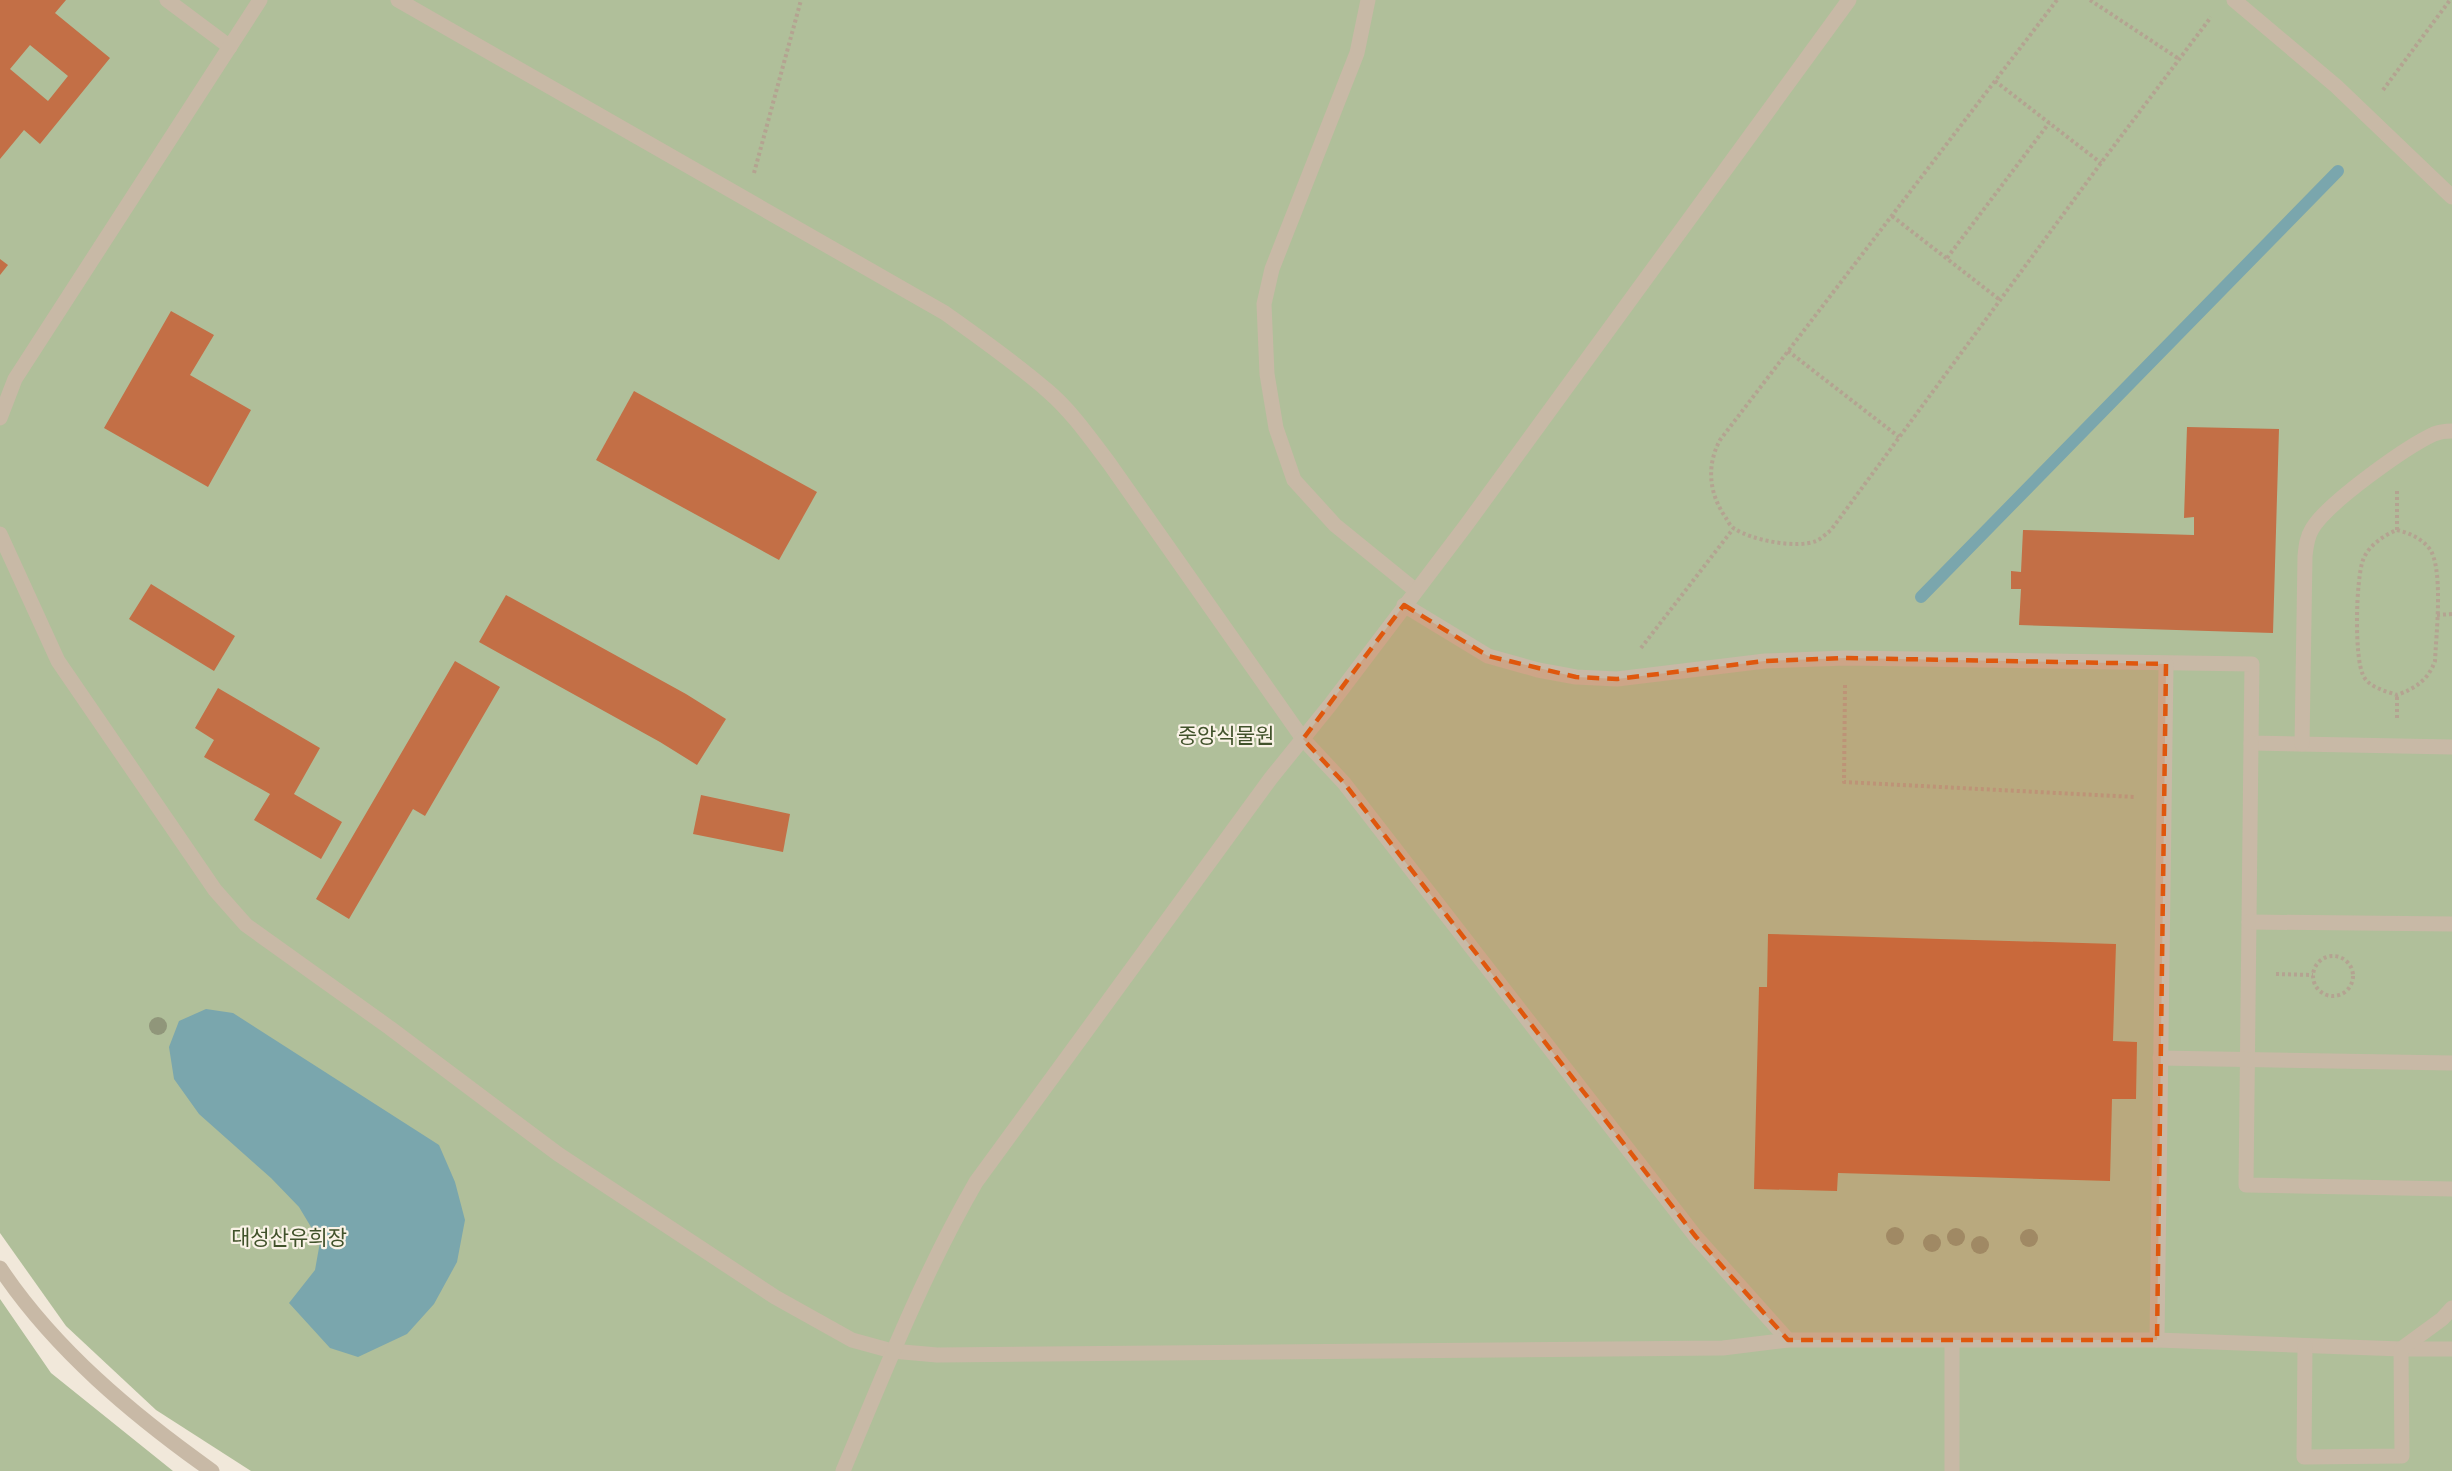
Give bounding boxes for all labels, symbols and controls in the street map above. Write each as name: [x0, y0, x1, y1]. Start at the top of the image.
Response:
park label: 중앙식물원: [1178, 722, 1274, 747]
park label: 대성산유희장: [231, 1224, 347, 1249]

